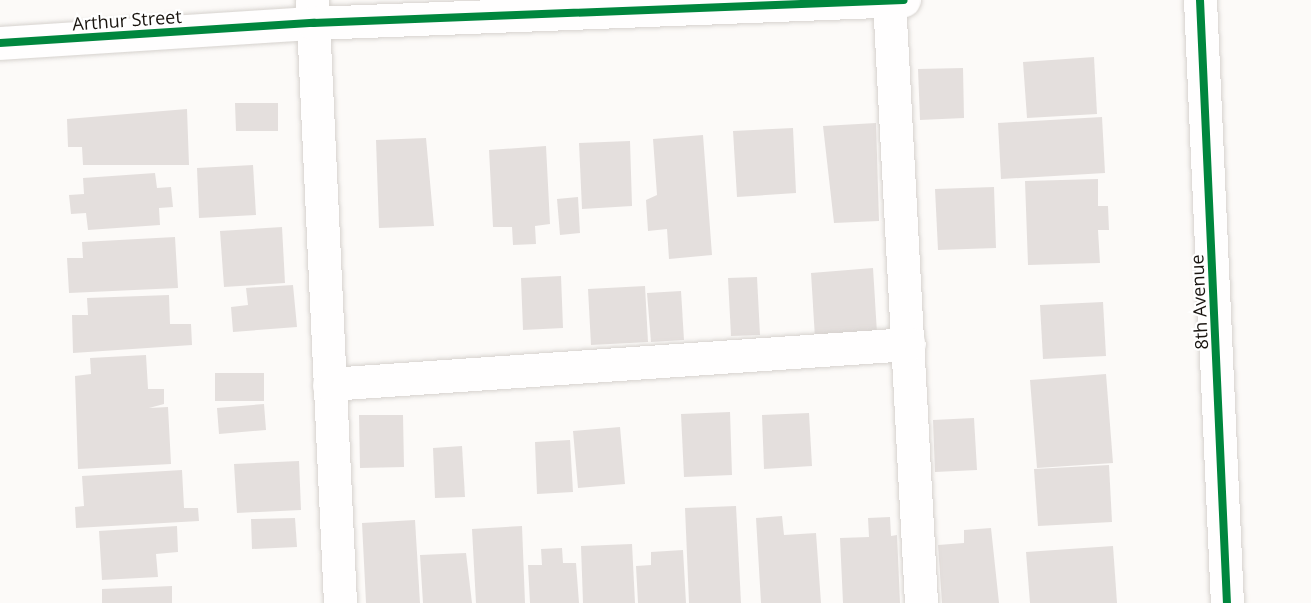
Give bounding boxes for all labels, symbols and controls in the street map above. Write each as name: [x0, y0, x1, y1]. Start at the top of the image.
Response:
street label: Arthur Street: [72, 5, 182, 35]
street label: 8th Avenue: [1186, 254, 1212, 350]

